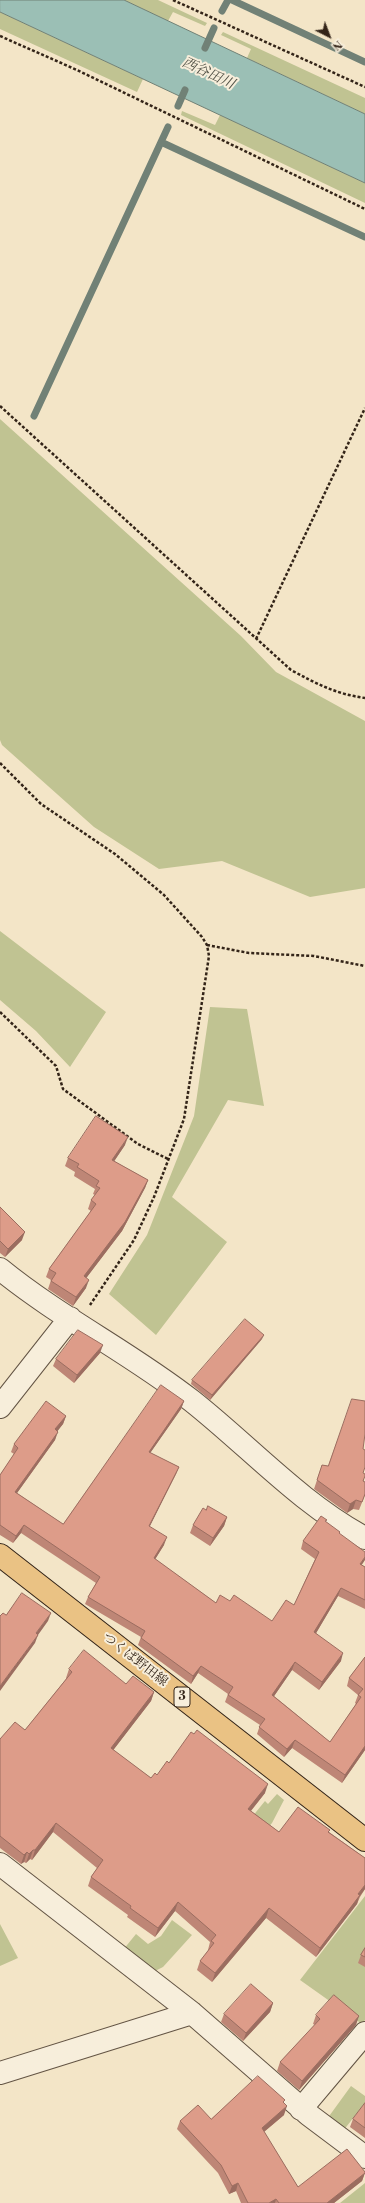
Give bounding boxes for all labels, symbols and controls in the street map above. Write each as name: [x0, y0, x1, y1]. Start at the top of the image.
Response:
north arrow: [309, 16, 349, 56]
text: N: [329, 37, 345, 53]
water label: 西谷田川: [179, 55, 237, 93]
street label: つくば野田線: [99, 1630, 171, 1690]
road number: 3: [174, 1687, 190, 1707]

